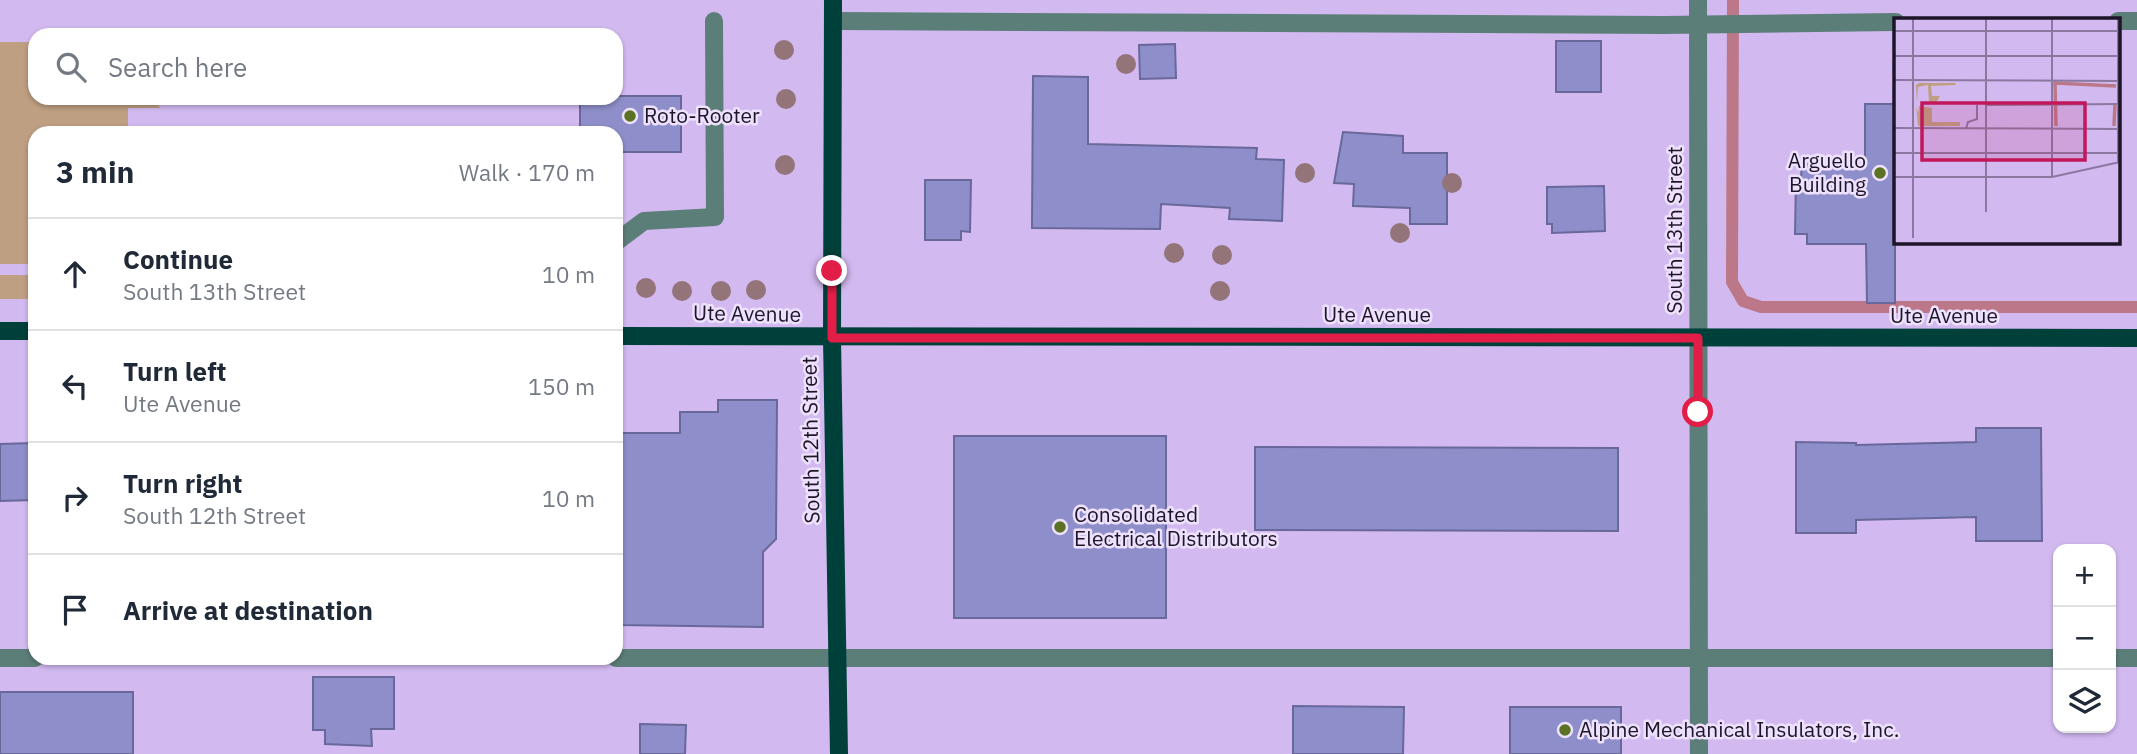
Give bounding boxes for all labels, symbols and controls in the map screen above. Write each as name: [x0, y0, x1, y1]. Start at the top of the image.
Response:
inset map: [1894, 18, 2120, 243]
search box: [28, 28, 623, 105]
icon: search: [52, 48, 90, 86]
text: Search here: [108, 50, 247, 84]
place label: Roto-Rooter: [644, 101, 760, 129]
marker: Roto-Rooter: [622, 108, 638, 124]
street label: South 13th Street: [1660, 146, 1688, 314]
place label: Arguello Building: [1788, 146, 1866, 198]
text: 3 min: [56, 152, 134, 191]
text: Walk · 170 m: [459, 157, 595, 187]
marker: Arguello Building: [1872, 165, 1888, 181]
text: Continue: [123, 242, 233, 276]
icon: ahead: [56, 255, 94, 293]
route end: [816, 255, 847, 286]
text: 10 m: [542, 259, 595, 289]
text: South 13th Street: [123, 276, 306, 306]
street label: Ute Avenue: [693, 298, 801, 328]
street label: Ute Avenue: [1323, 300, 1431, 328]
street label: Ute Avenue: [1890, 301, 1998, 329]
text: Turn left: [123, 354, 226, 388]
street label: South 12th Street: [795, 356, 825, 524]
icon: left: [56, 367, 94, 405]
text: 150 m: [528, 371, 595, 401]
text: Ute Avenue: [123, 388, 241, 418]
route start: [1682, 396, 1713, 427]
text: Turn right: [123, 466, 242, 500]
icon: right: [56, 479, 94, 517]
text: 10 m: [542, 483, 595, 513]
text: South 12th Street: [123, 500, 306, 530]
place label: Consolidated Electrical Distributors: [1074, 500, 1278, 552]
marker: Consolidated Electrical Distributors: [1052, 519, 1068, 535]
map controls: [2053, 544, 2116, 733]
button: +: [2053, 544, 2116, 607]
icon: arrive: [56, 591, 94, 629]
text: Arrive at destination: [123, 593, 373, 627]
button: −: [2053, 607, 2116, 670]
button: layers: [2053, 670, 2116, 733]
place label: Alpine Mechanical Insulators, Inc.: [1579, 715, 1899, 743]
marker: Alpine Mechanical Insulators, Inc.: [1557, 722, 1573, 738]

